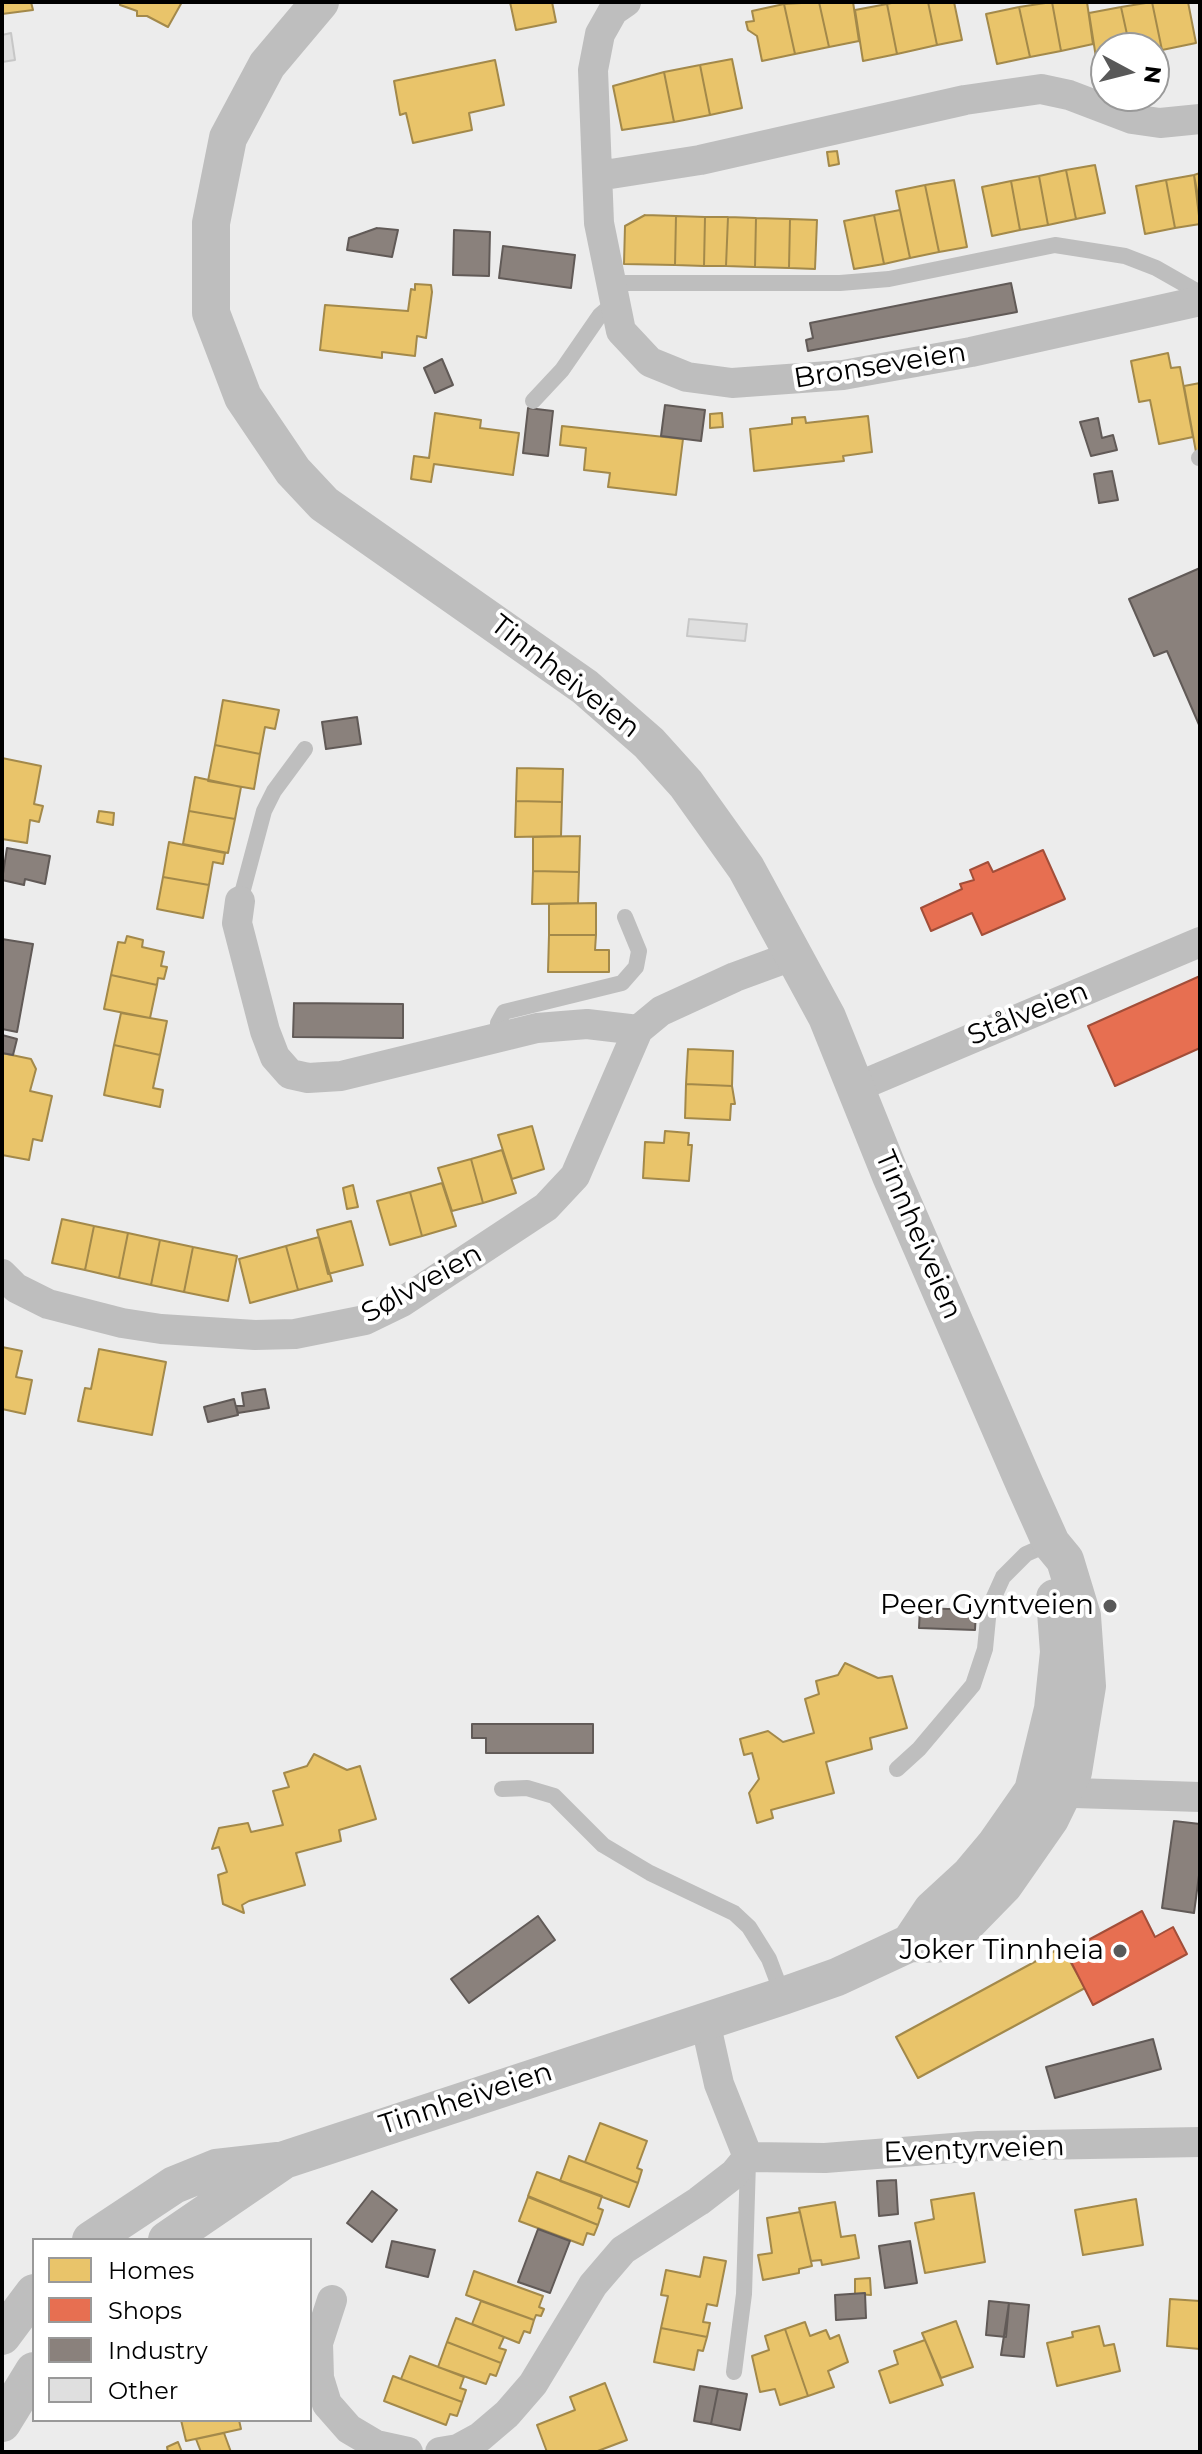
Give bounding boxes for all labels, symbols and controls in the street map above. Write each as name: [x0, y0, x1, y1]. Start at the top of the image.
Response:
north arrow: [1090, 32, 1170, 112]
text: N: [1138, 64, 1167, 85]
street label: Bronseveien: [792, 336, 968, 396]
street label: Tinnheiveien: [484, 608, 646, 746]
street label: Stålveien: [963, 975, 1093, 1053]
street label: Tinnheiveien: [867, 1146, 969, 1324]
street label: Sølvveien: [356, 1237, 488, 1331]
place label: Peer Gyntveien: [880, 1589, 1094, 1623]
marker: Peer Gyntveien: [1101, 1597, 1119, 1615]
place label: Joker Tinnheia: [899, 1934, 1104, 1968]
marker: Joker Tinnheia: [1111, 1942, 1129, 1960]
street label: Tinnheiveien: [375, 2055, 557, 2143]
street label: Eventyrveien: [883, 2130, 1065, 2170]
legend: [32, 2238, 312, 2422]
text: Homes: [108, 2256, 194, 2285]
text: Shops: [108, 2296, 182, 2325]
text: Industry: [108, 2336, 208, 2365]
text: Other: [108, 2376, 178, 2405]

